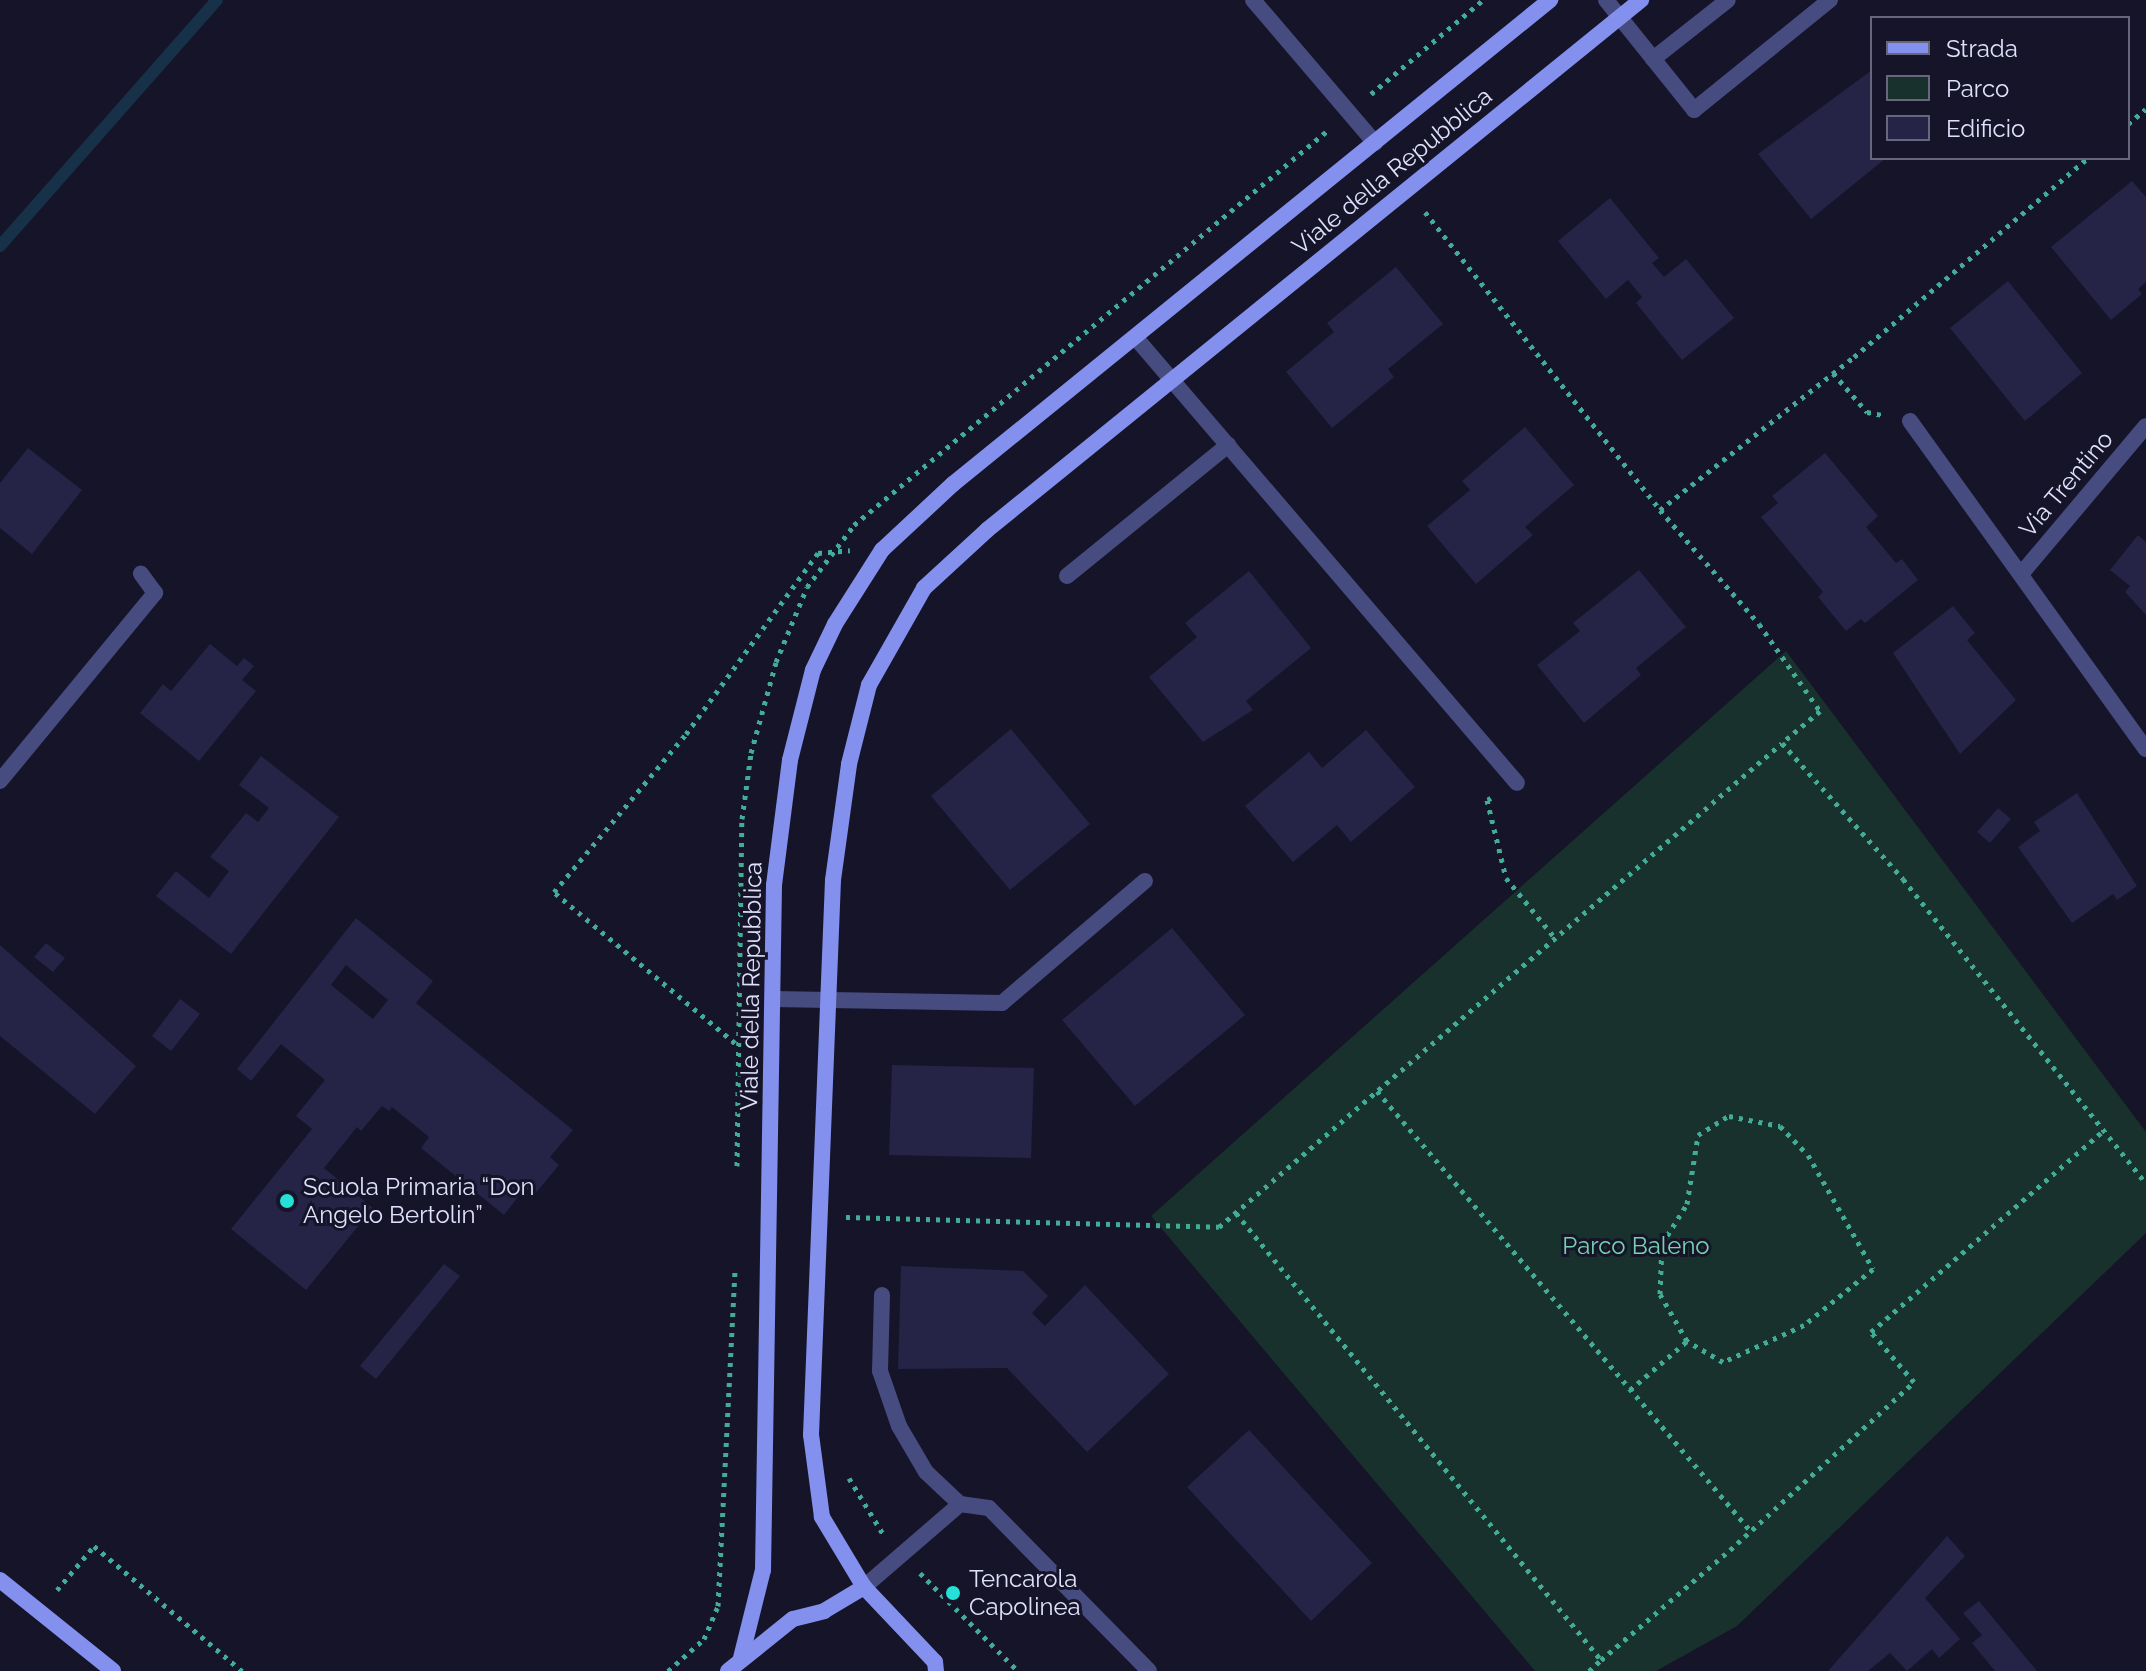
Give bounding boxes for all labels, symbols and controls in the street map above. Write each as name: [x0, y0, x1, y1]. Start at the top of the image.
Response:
legend: [1870, 16, 2130, 160]
text: Strada: [1946, 34, 2018, 63]
text: Parco: [1946, 74, 2009, 103]
street label: Viale della Repubblica: [1286, 82, 1498, 260]
text: Edificio: [1946, 114, 2025, 143]
street label: Via Trentino: [2013, 425, 2119, 543]
street label: Viale della Repubblica: [734, 861, 768, 1111]
place label: Scuola Primaria “Don Angelo Bertolin”: [303, 1173, 535, 1229]
marker: Scuola Primaria “Don Angelo Bertolin”: [278, 1192, 296, 1210]
park label: Parco Baleno: [1562, 1232, 1710, 1260]
place label: Tencarola Capolinea: [969, 1565, 1081, 1621]
marker: Tencarola Capolinea: [944, 1584, 962, 1602]

